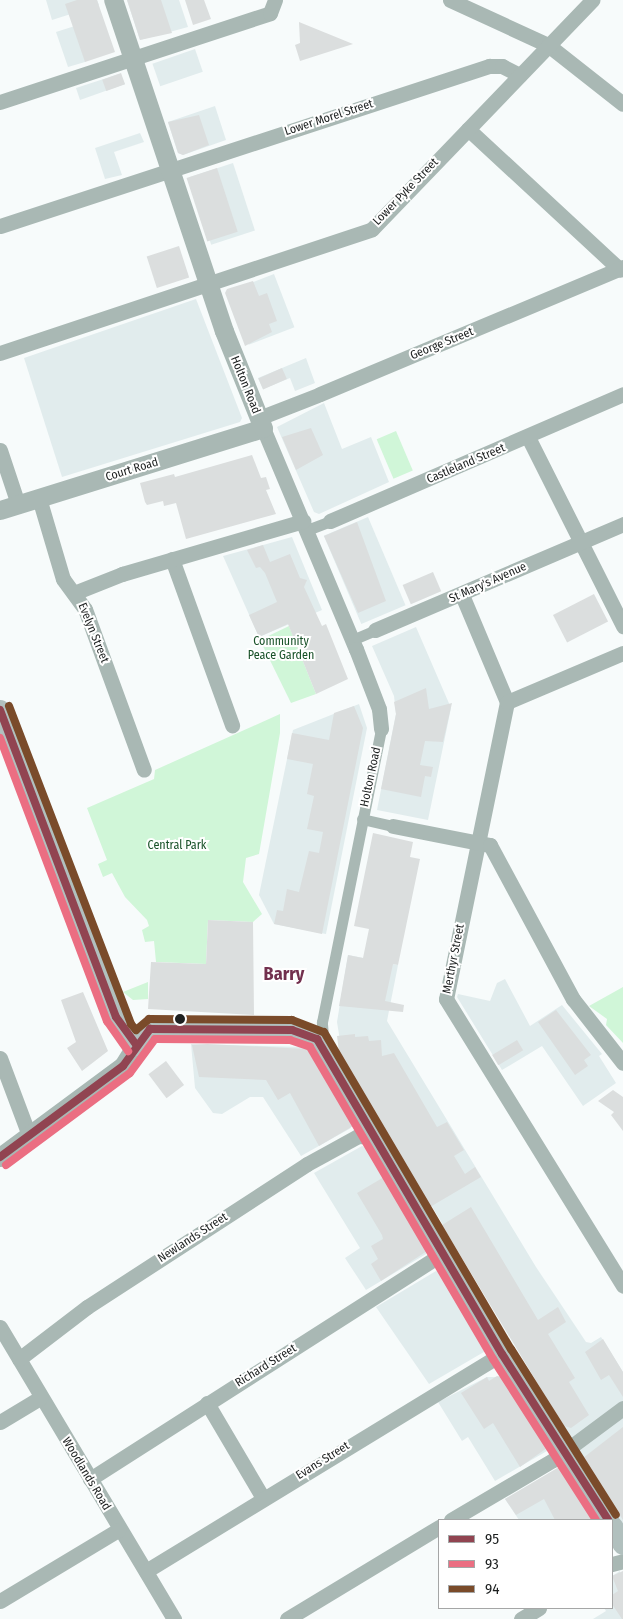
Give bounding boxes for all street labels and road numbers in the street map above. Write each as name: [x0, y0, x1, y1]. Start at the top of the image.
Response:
street label: Lower Morel Street: [283, 97, 375, 139]
street label: Lower Pyke Street: [370, 156, 442, 228]
street label: George Street: [408, 325, 476, 363]
street label: Holton Road: [227, 354, 263, 416]
street label: Castleland Street: [425, 441, 507, 487]
street label: Court Road: [104, 455, 160, 485]
street label: St Mary's Avenue: [447, 560, 529, 606]
street label: Evelyn Street: [74, 601, 112, 665]
street label: Holton Road: [358, 746, 384, 808]
street label: Merthyr Street: [440, 923, 468, 995]
street label: Newlands Street: [155, 1210, 231, 1266]
street label: Richard Street: [233, 1341, 299, 1391]
street label: Woodlands Road: [59, 1435, 113, 1513]
street label: Evans Street: [294, 1439, 352, 1483]

